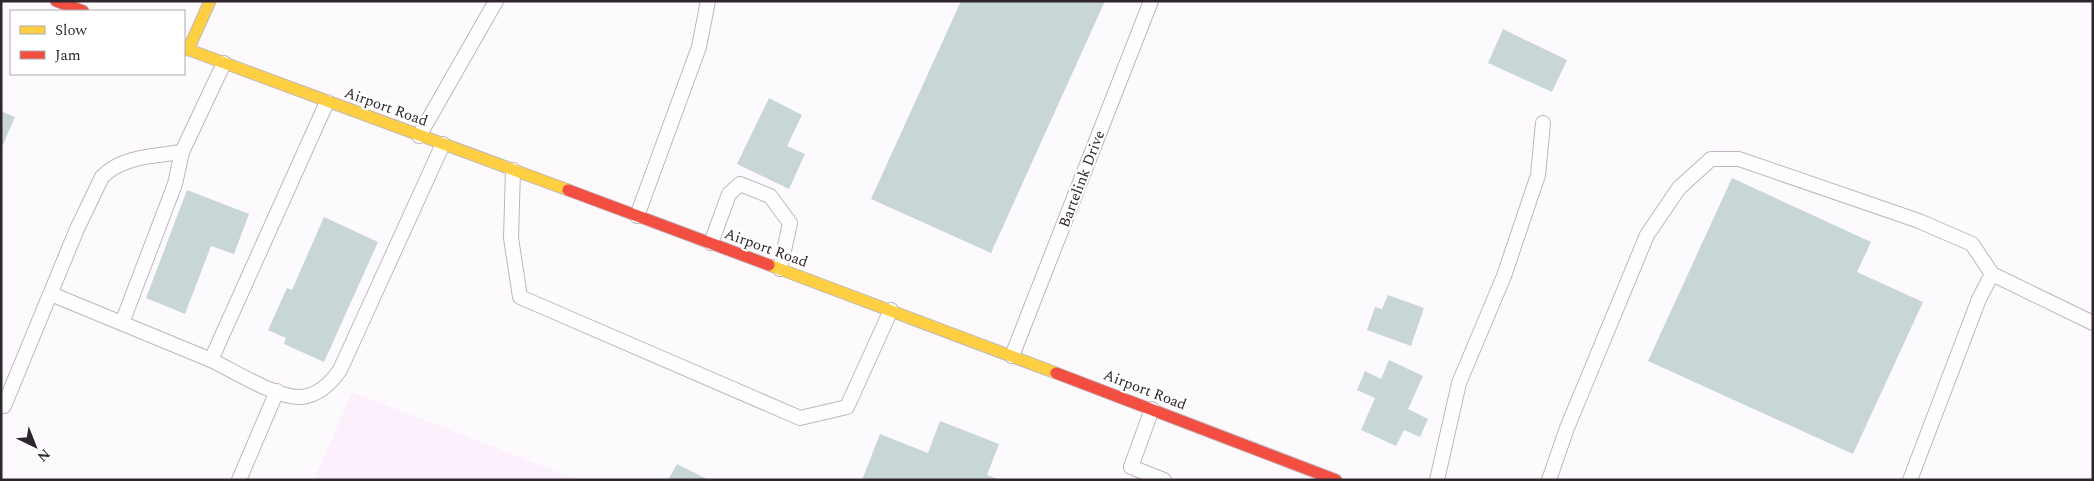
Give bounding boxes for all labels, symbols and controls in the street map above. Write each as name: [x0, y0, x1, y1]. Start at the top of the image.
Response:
legend: [10, 10, 185, 75]
text: Slow: [55, 19, 87, 42]
text: Jam: [55, 44, 81, 67]
street label: Airport Road: [341, 81, 431, 133]
street label: Bartelink Drive: [1053, 127, 1111, 231]
street label: Airport Road: [721, 222, 811, 274]
street label: Airport Road: [1100, 364, 1190, 416]
north arrow: [10, 421, 60, 471]
text: N: [32, 444, 55, 467]

